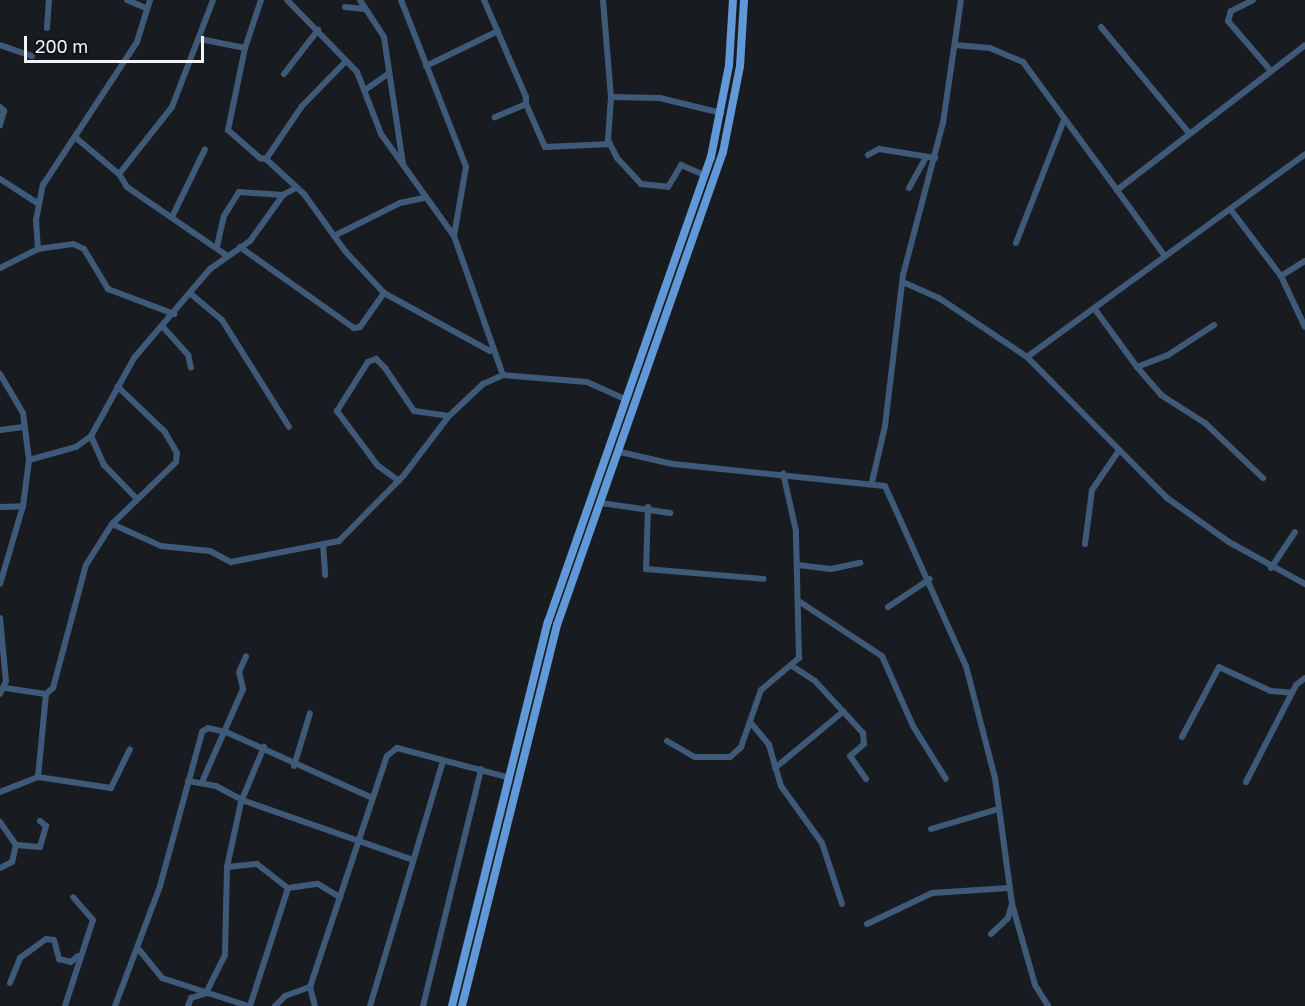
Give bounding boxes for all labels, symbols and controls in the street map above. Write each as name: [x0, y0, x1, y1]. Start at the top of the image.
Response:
scale bar: [27, 24, 207, 62]
text: 200 m: [35, 35, 88, 57]

